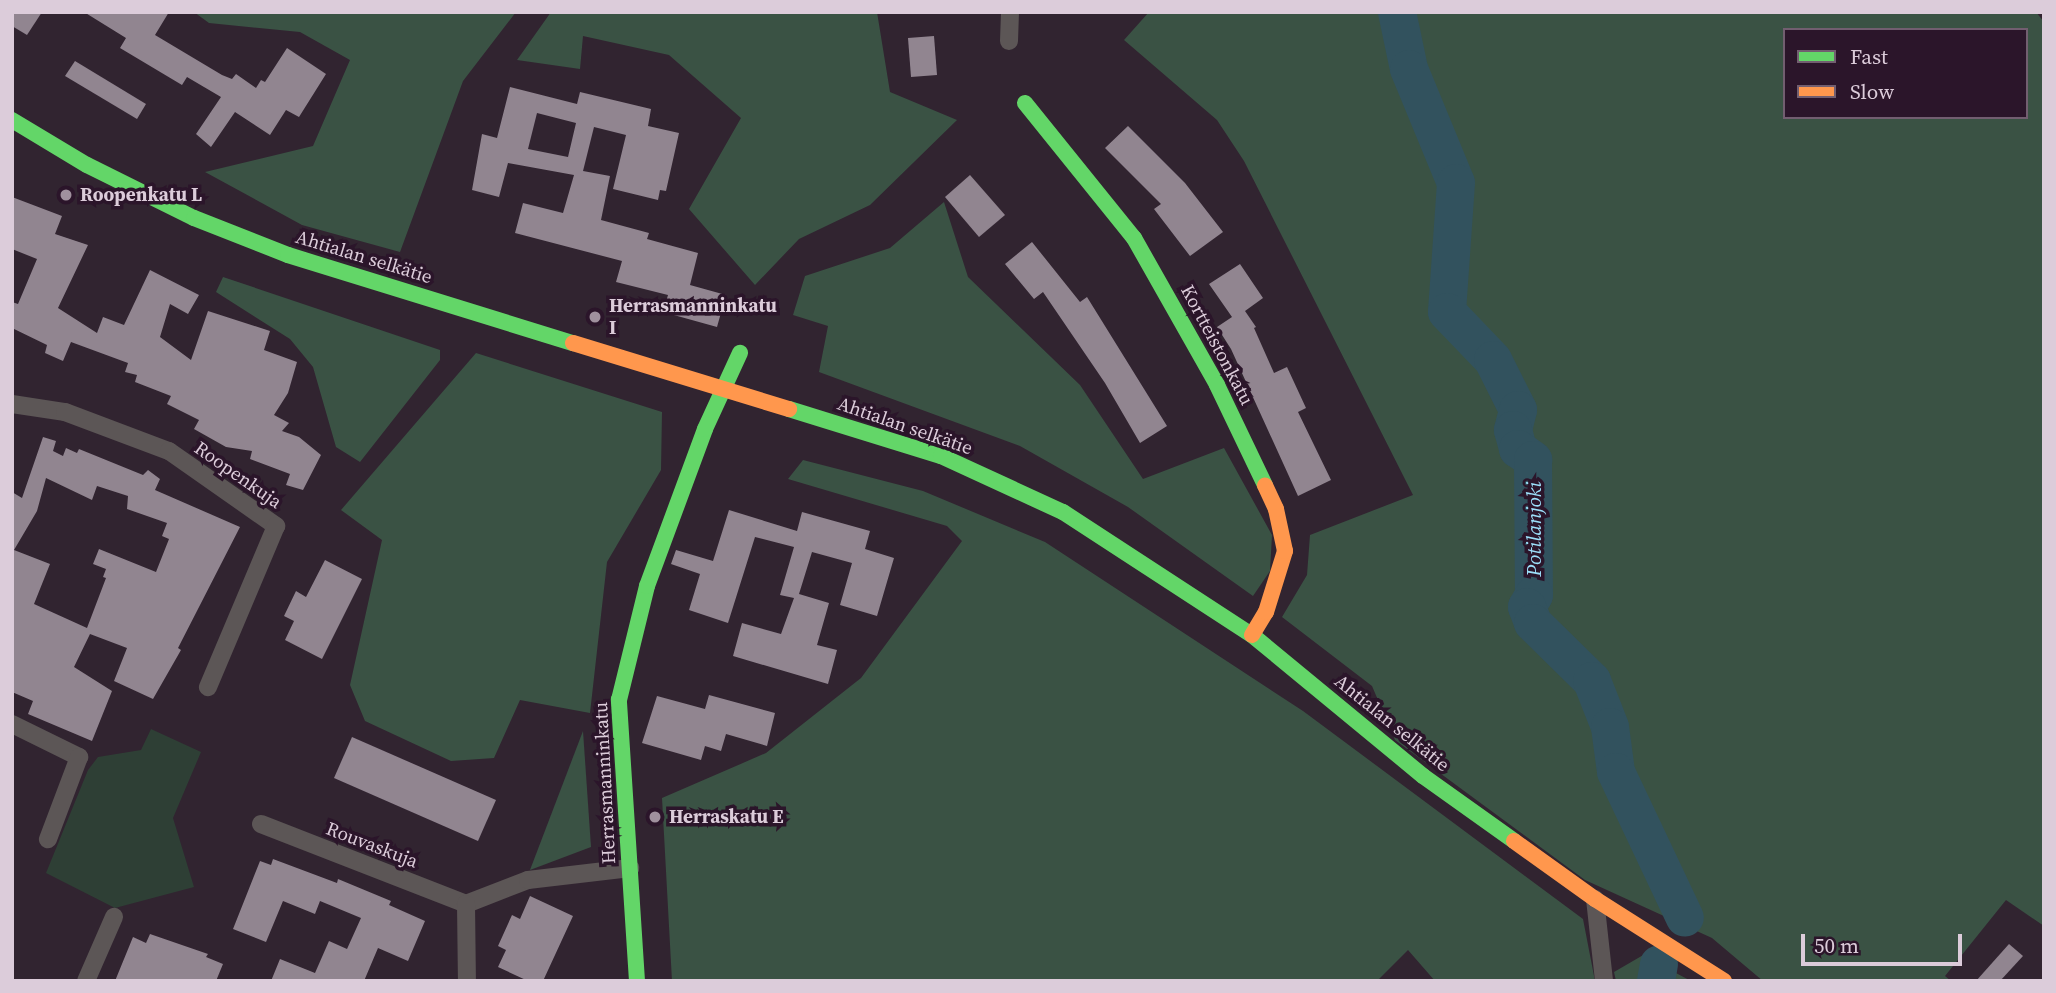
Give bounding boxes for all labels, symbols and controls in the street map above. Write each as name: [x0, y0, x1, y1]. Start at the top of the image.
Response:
legend: [1783, 28, 2028, 119]
text: Fast: [1850, 42, 1888, 71]
text: Slow: [1850, 77, 1894, 106]
place label: Roopenkatu L: [80, 184, 202, 206]
marker: Roopenkatu L: [58, 187, 74, 203]
street label: Ahtialan selkätie: [293, 225, 435, 289]
street label: Kortteistonkatu: [1176, 281, 1258, 409]
place label: Herrasmanninkatu I: [609, 295, 777, 339]
marker: Herrasmanninkatu I: [587, 309, 603, 325]
street label: Ahtialan selkätie: [834, 392, 976, 460]
street label: Roopenkuja: [190, 437, 286, 513]
water label: Potilanjoki: [1521, 481, 1547, 577]
street label: Ahtialan selkätie: [1330, 670, 1454, 776]
street label: Herrasmanninkatu: [589, 701, 621, 865]
place label: Herraskatu E: [669, 806, 783, 828]
marker: Herraskatu E: [647, 809, 663, 825]
street label: Rouvaskuja: [323, 817, 421, 873]
scale bar: [1804, 920, 1965, 964]
text: 50 m: [1814, 931, 1859, 960]

